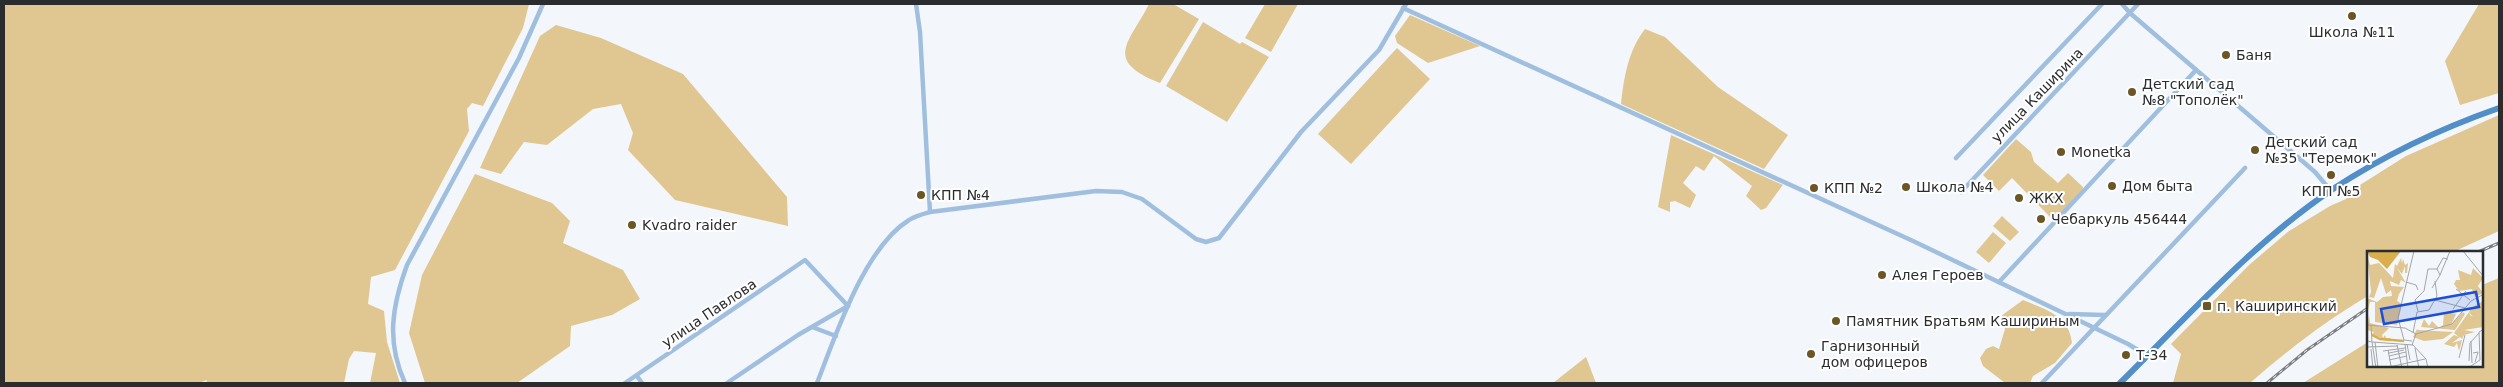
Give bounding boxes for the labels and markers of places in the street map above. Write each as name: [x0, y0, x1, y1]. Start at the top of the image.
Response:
marker: Школа №11: [2346, 10, 2358, 22]
place label: Школа №11: [2309, 24, 2395, 40]
place label: Баня: [2236, 47, 2272, 63]
marker: Баня: [2220, 49, 2232, 61]
place label: Детский сад №8 "Тополёк": [2142, 76, 2244, 108]
marker: Детский сад №8 "Тополёк": [2126, 86, 2138, 98]
place label: Детский сад №35 "Теремок": [2265, 134, 2377, 166]
place label: Monetka: [2071, 144, 2131, 160]
marker: Детский сад №35 "Теремок": [2249, 144, 2261, 156]
marker: Monetka: [2055, 146, 2067, 158]
marker: КПП №5: [2325, 169, 2337, 181]
place label: Дом быта: [2122, 178, 2193, 194]
place label: Школа №4: [1916, 179, 1994, 195]
place label: КПП №2: [1824, 180, 1883, 196]
marker: Дом быта: [2106, 180, 2118, 192]
marker: Школа №4: [1900, 181, 1912, 193]
marker: КПП №2: [1808, 182, 1820, 194]
place label: КПП №5: [2302, 183, 2360, 199]
place label: КПП №4: [931, 187, 990, 203]
marker: КПП №4: [915, 189, 927, 201]
place label: ЖКХ: [2029, 190, 2064, 206]
marker: ЖКХ: [2013, 192, 2025, 204]
place label: Чебаpкуль 456444: [2051, 211, 2187, 227]
marker: Чебаpкуль 456444: [2035, 213, 2047, 225]
place label: Kvadro raider: [642, 217, 737, 233]
marker: Kvadro raider: [626, 219, 638, 231]
place label: Алея Героев: [1892, 267, 1983, 283]
marker: Алея Героев: [1876, 269, 1888, 281]
place label: п. Каширинский: [2217, 298, 2337, 314]
marker: п. Каширинский: [2201, 300, 2213, 312]
place label: Памятник Братьям Кашириным: [1846, 313, 2080, 329]
marker: Памятник Братьям Кашириным: [1830, 315, 1842, 327]
place label: Гарнизонный дом офицеров: [1821, 338, 1928, 370]
place label: Т-34: [2135, 347, 2168, 363]
marker: Гарнизонный дом офицеров: [1805, 348, 1817, 360]
marker: Т-34: [2120, 349, 2132, 361]

